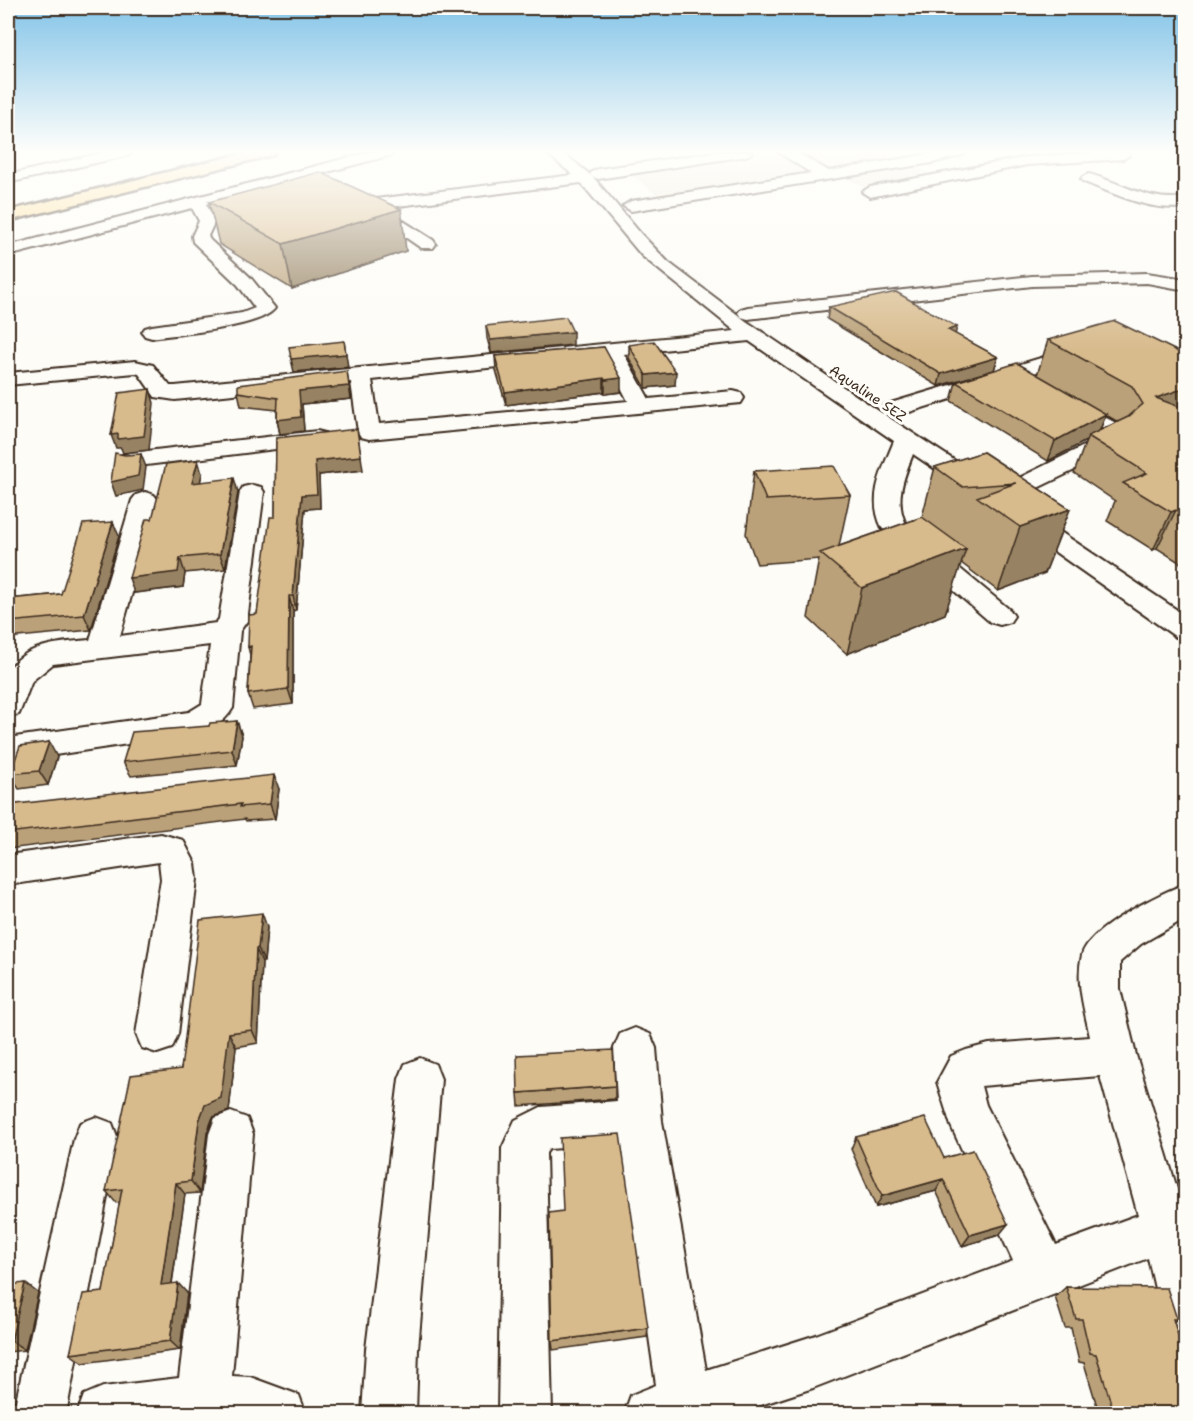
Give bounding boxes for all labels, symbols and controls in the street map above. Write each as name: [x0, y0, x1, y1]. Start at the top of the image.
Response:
street label: Aqualine SEZ: [826, 361, 910, 426]

